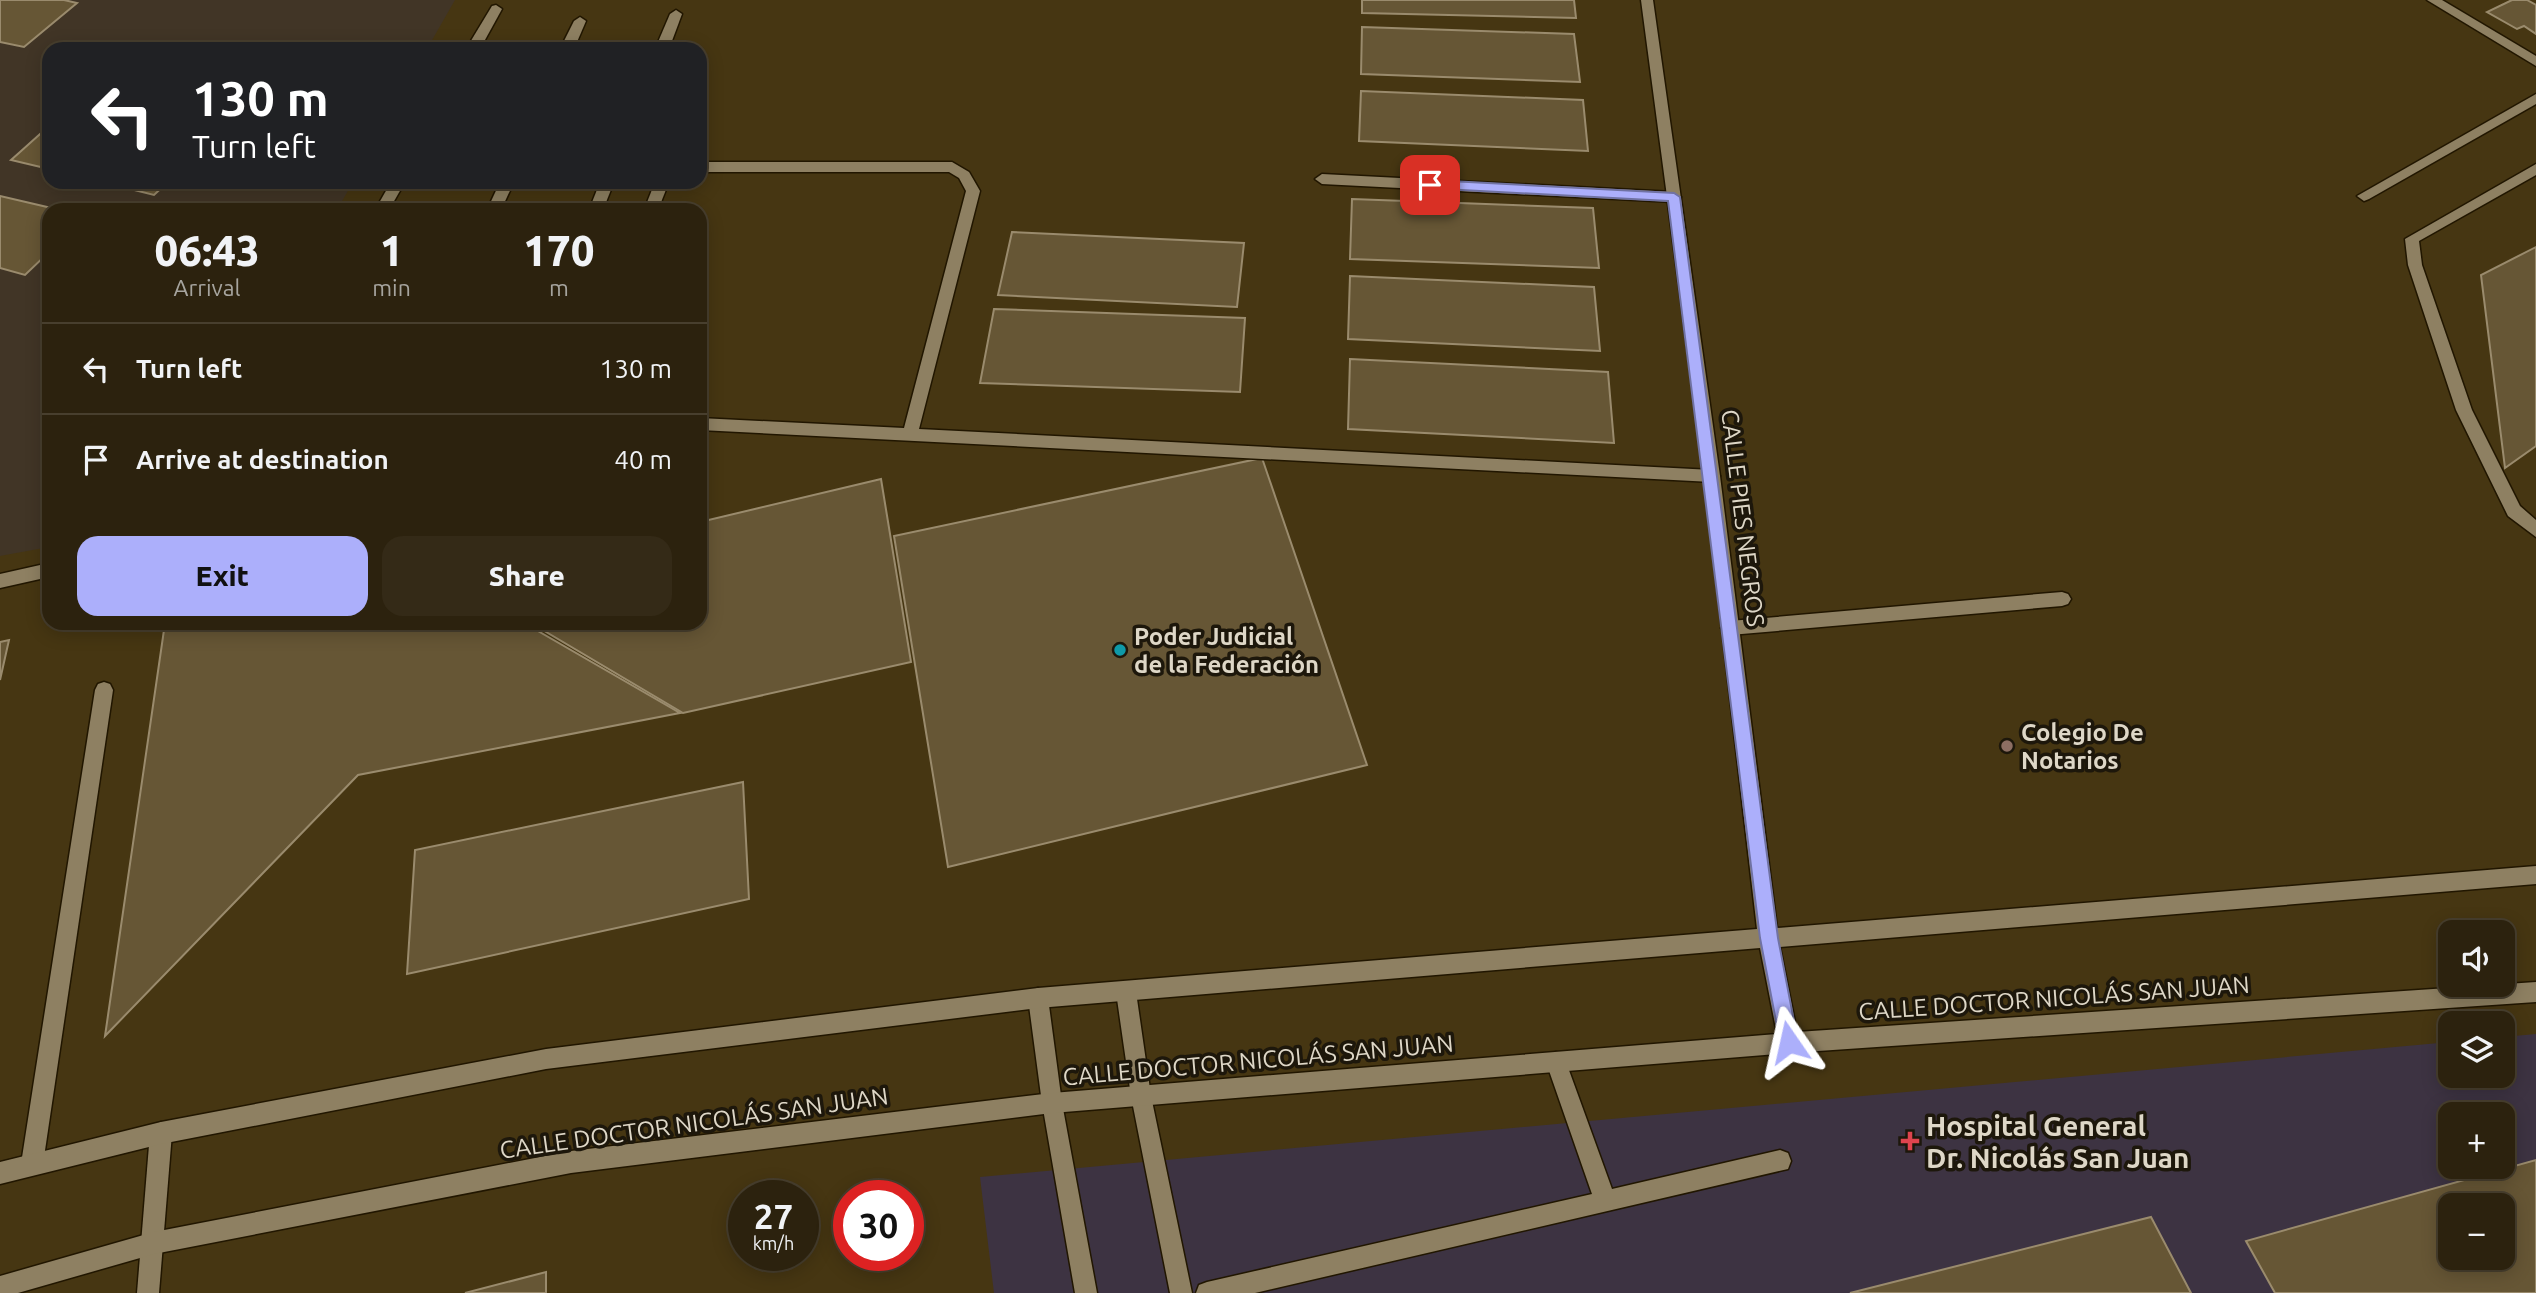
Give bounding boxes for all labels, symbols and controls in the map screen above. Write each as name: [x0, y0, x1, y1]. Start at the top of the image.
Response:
icon: left: [77, 70, 168, 161]
text: 130 m: [192, 70, 329, 125]
text: Turn left: [192, 128, 316, 164]
pin: [1400, 155, 1460, 215]
icon: arrive: [1411, 166, 1449, 204]
text: 06:43: [155, 227, 260, 274]
text: 1: [380, 227, 403, 274]
text: 170: [523, 227, 594, 274]
text: Arrival: [174, 275, 241, 300]
text: min: [372, 275, 411, 300]
text: m: [549, 275, 569, 300]
icon: left: [77, 350, 115, 388]
text: Turn left: [136, 354, 242, 383]
text: 130 m: [600, 354, 672, 383]
street label: CALLE PIES NEGROS: [1716, 408, 1770, 628]
icon: arrive: [77, 441, 115, 479]
text: Arrive at destination: [136, 445, 389, 474]
text: 40 m: [614, 445, 672, 474]
button: Exit: [77, 536, 368, 616]
button: Share: [382, 536, 672, 616]
place label: Poder Judicial de la Federación: [1134, 623, 1319, 678]
marker: Poder Judicial de la Federación: [1112, 642, 1128, 658]
place label: Colegio De Notarios: [2021, 719, 2144, 774]
marker: Colegio De Notarios: [1999, 738, 2015, 754]
map controls: [2438, 920, 2515, 1270]
button: sound: [2438, 920, 2515, 997]
street label: CALLE DOCTOR NICOLÁS SAN JUAN: [1857, 970, 2250, 1025]
position arrow: [1752, 1005, 1826, 1079]
button: layers: [2438, 1011, 2515, 1088]
street label: CALLE DOCTOR NICOLÁS SAN JUAN: [1061, 1028, 1454, 1091]
street label: CALLE DOCTOR NICOLÁS SAN JUAN: [498, 1081, 890, 1164]
button: +: [2438, 1102, 2515, 1179]
place label: Hospital General Dr. Nicolás San Juan: [1926, 1110, 2189, 1173]
marker: Hospital General Dr. Nicolás San Juan: [1900, 1131, 1920, 1151]
speed limit sign: 30: [833, 1180, 924, 1271]
button: −: [2438, 1193, 2515, 1270]
text: 27: [754, 1196, 793, 1236]
text: km/h: [753, 1233, 794, 1253]

